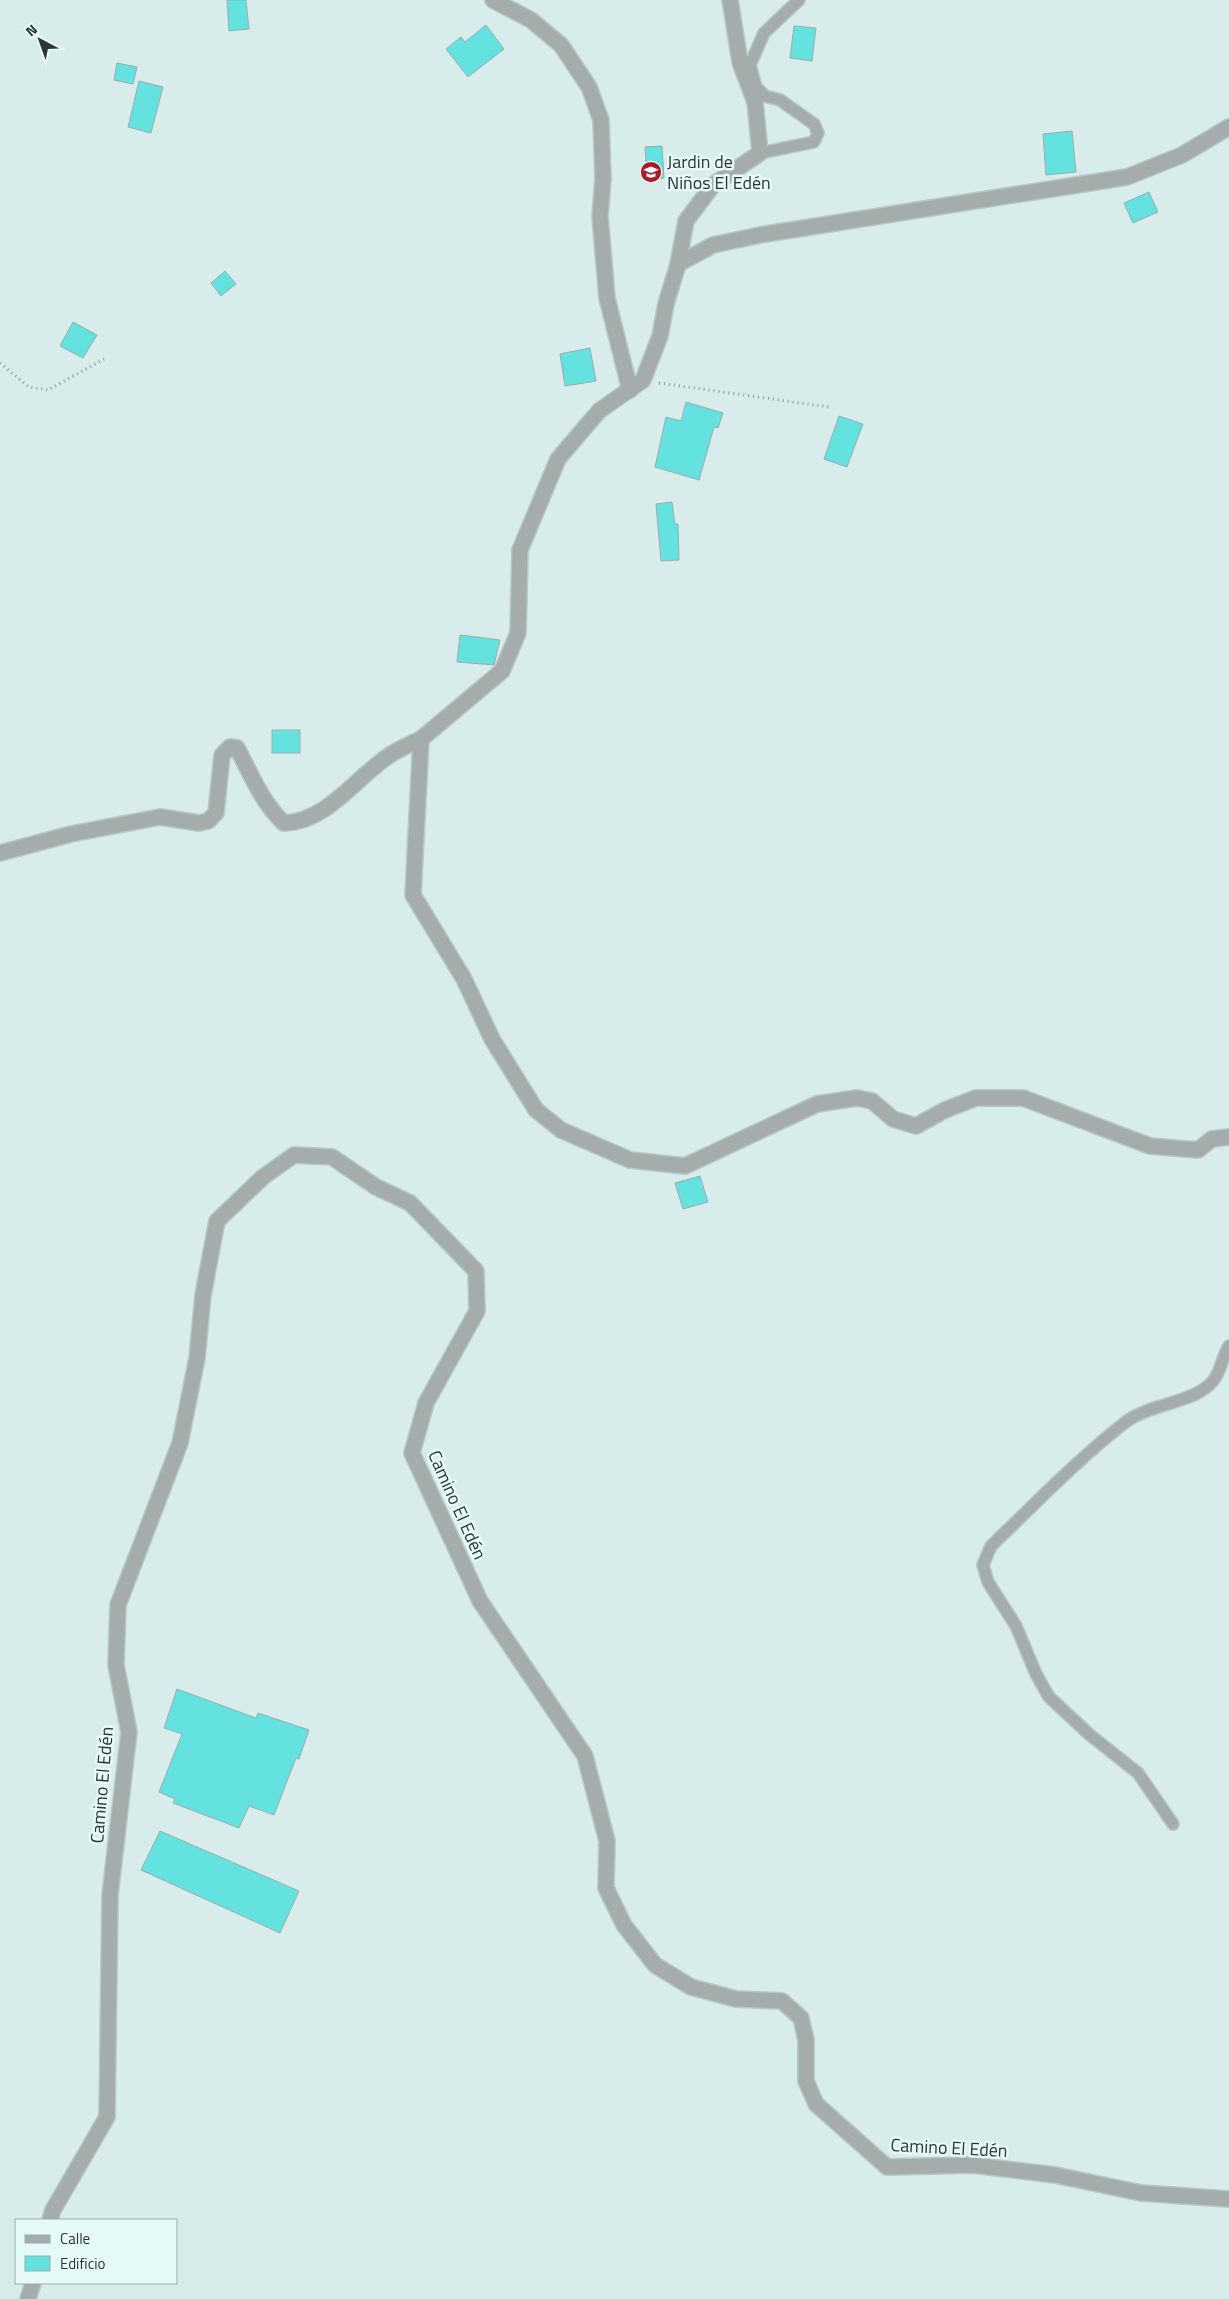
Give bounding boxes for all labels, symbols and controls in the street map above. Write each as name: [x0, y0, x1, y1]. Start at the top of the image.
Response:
north arrow: [15, 15, 65, 65]
text: N: [21, 19, 42, 41]
place label: Jardin de Niños El Edén: [667, 148, 771, 196]
school or university icon: Jardin de Niños El Edén: [639, 160, 663, 184]
street label: Camino El Edén: [421, 1446, 494, 1564]
street label: Camino El Edén: [83, 1725, 120, 1844]
street label: Camino El Edén: [890, 2131, 1008, 2164]
legend: [15, 2219, 178, 2284]
text: Calle: [60, 2227, 90, 2250]
text: Edificio: [60, 2252, 105, 2275]

